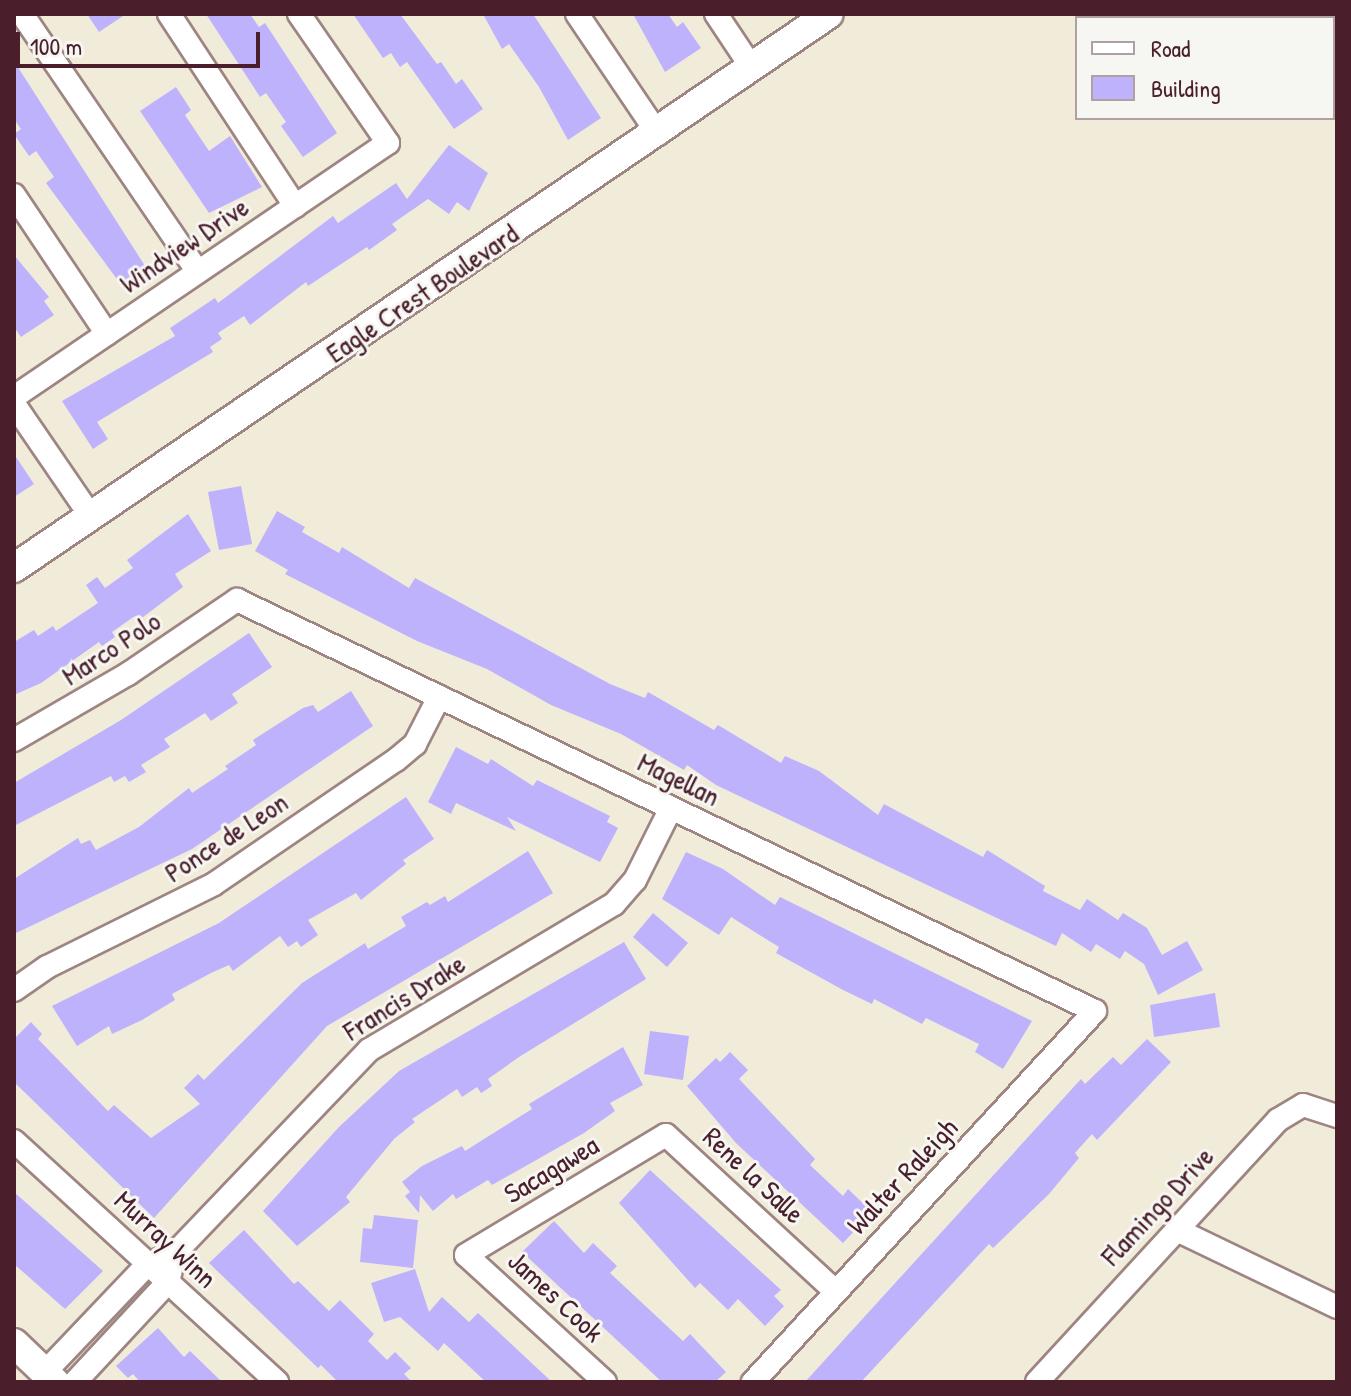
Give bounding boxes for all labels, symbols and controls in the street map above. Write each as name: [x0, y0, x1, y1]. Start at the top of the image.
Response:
scale bar: [20, 16, 264, 66]
legend: [1075, 16, 1335, 120]
text: 100 m: [30, 30, 82, 62]
text: Road: [1151, 32, 1190, 64]
text: Building: [1151, 72, 1221, 104]
street label: Windview Drive: [113, 190, 255, 300]
street label: Eagle Crest Boulevard: [320, 216, 524, 370]
street label: Marco Polo: [56, 604, 166, 692]
street label: Magellan: [633, 745, 725, 813]
street label: Ponce de Leon: [158, 785, 294, 889]
street label: Francis Drake: [337, 946, 471, 1048]
street label: Walter Raleigh: [840, 1111, 964, 1241]
street label: Rene la Salle: [696, 1120, 812, 1230]
street label: Sacagawea: [498, 1128, 604, 1210]
street label: Flamingo Drive: [1094, 1140, 1220, 1272]
street label: Murray Winn: [108, 1183, 224, 1295]
street label: James Cook: [501, 1243, 611, 1349]

